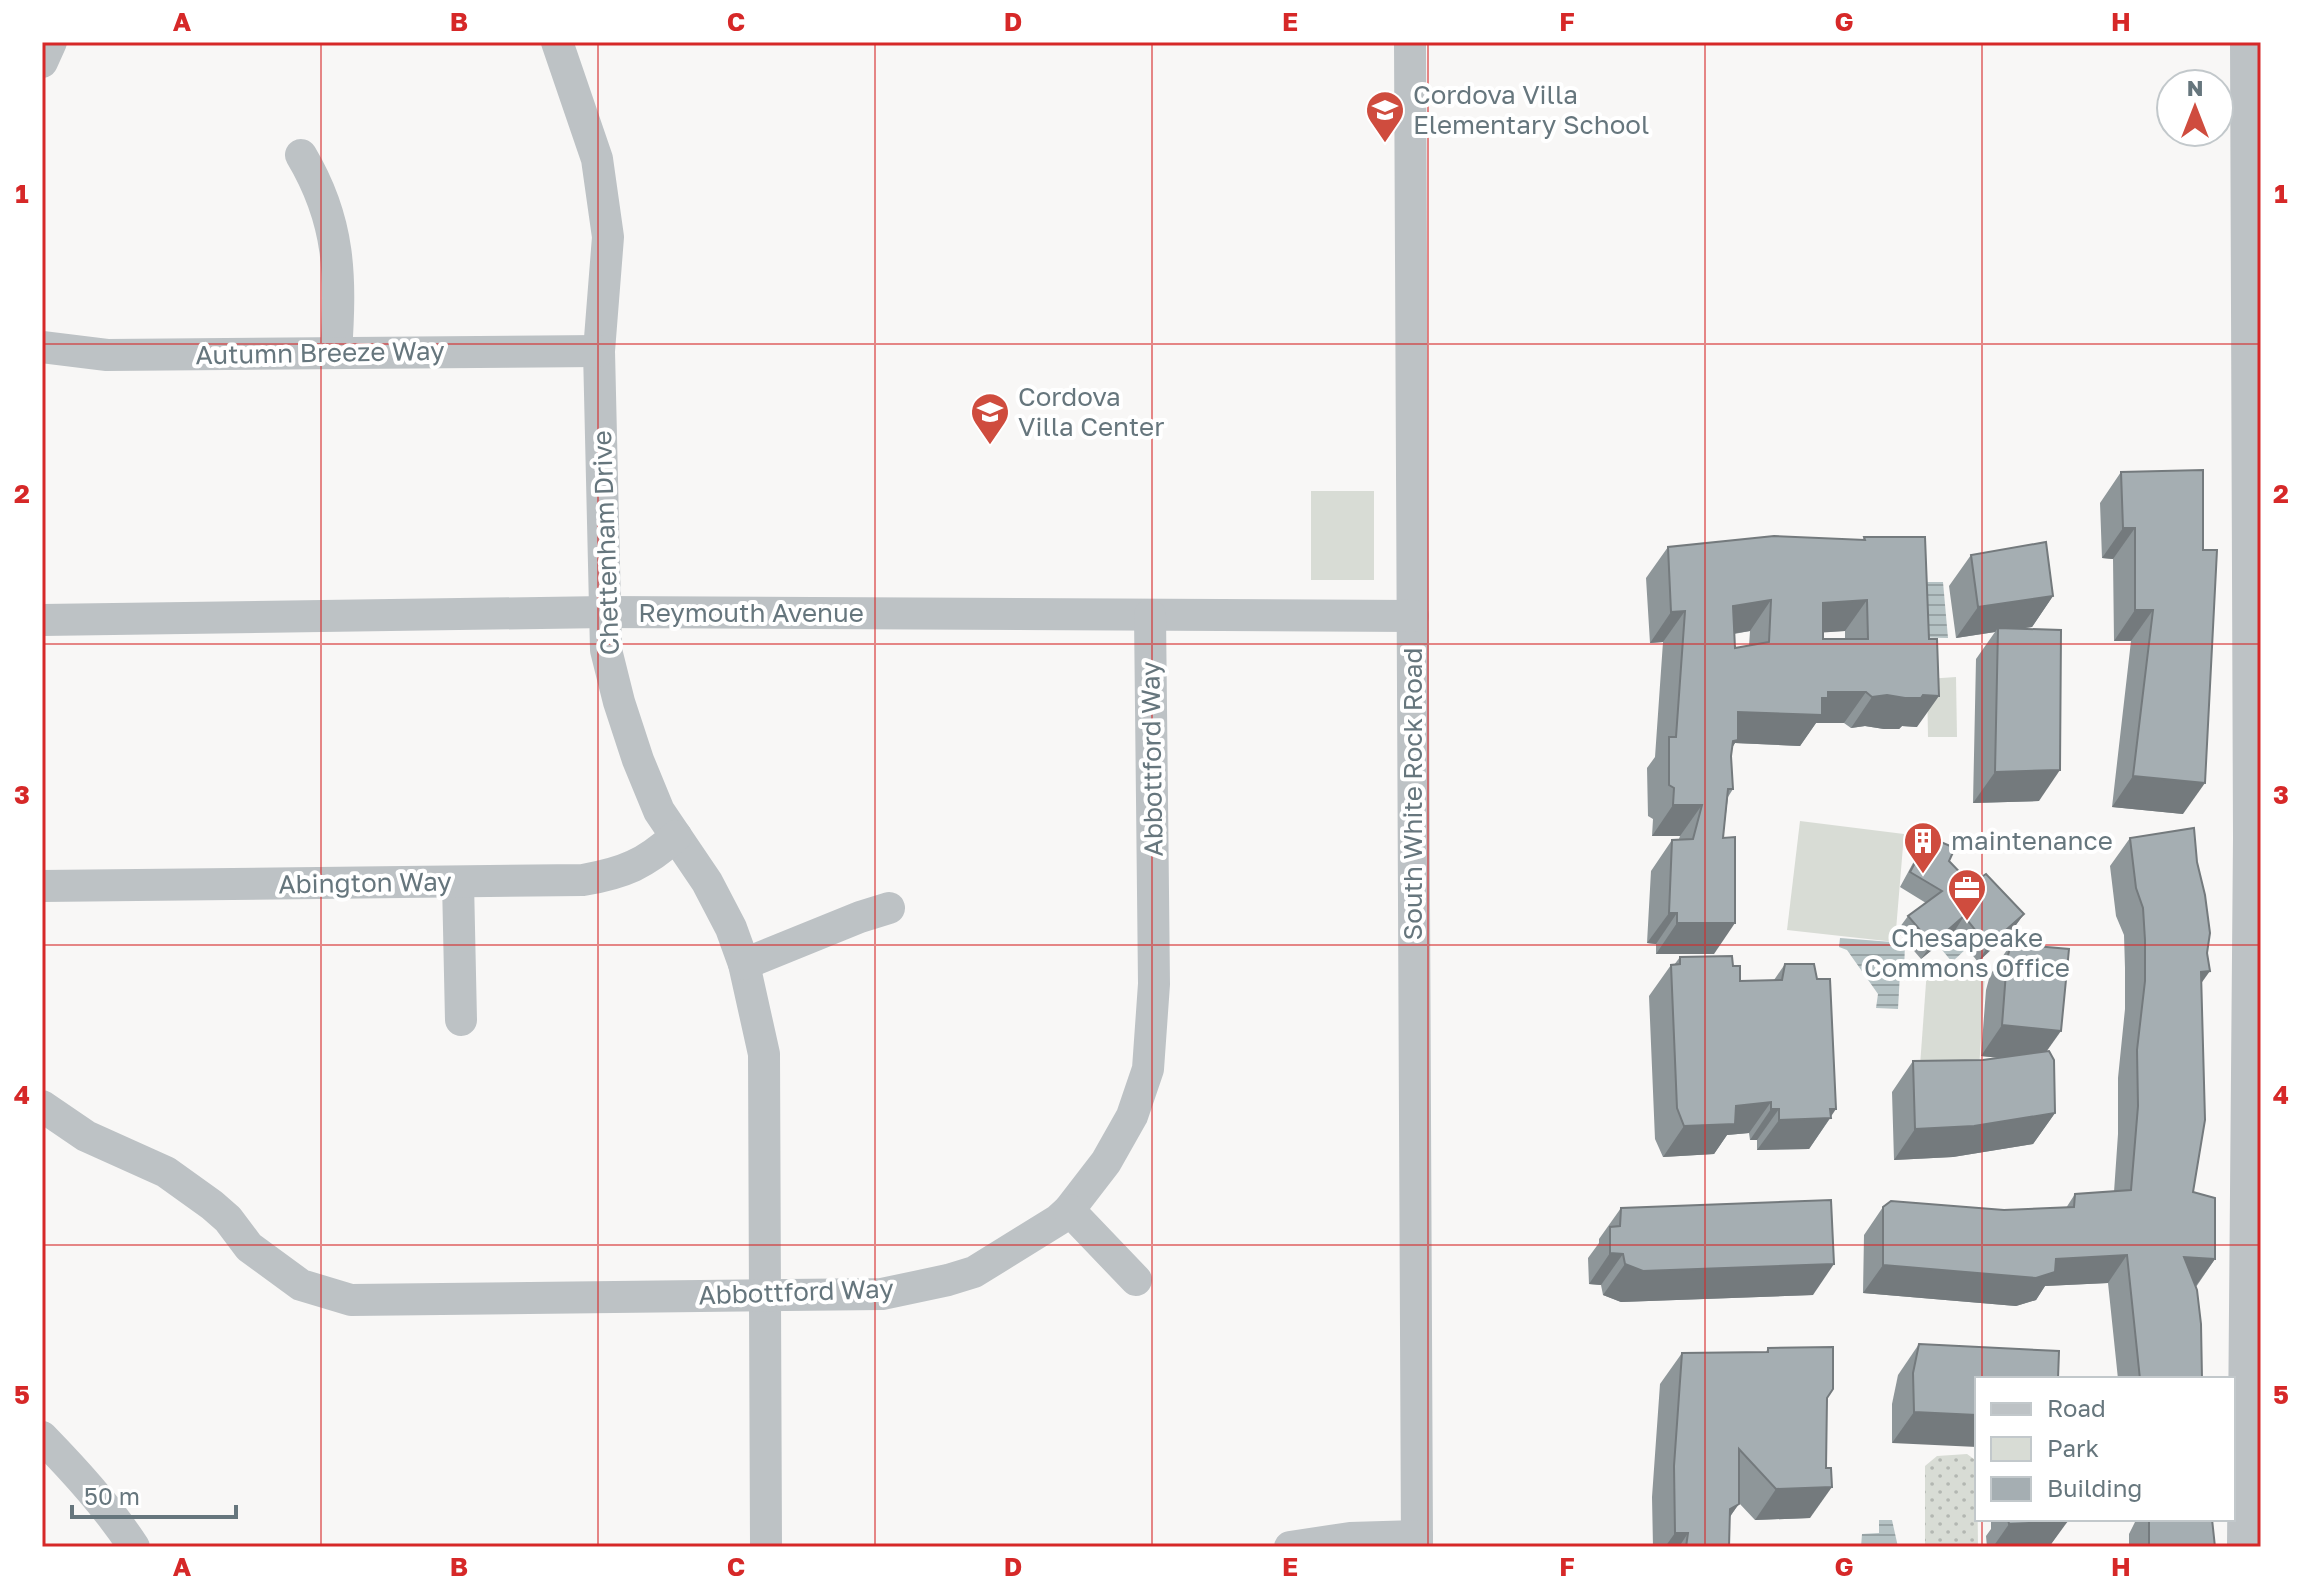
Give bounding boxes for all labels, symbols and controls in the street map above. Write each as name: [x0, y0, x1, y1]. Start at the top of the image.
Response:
text: A: [173, 6, 192, 37]
text: B: [450, 6, 468, 37]
text: C: [727, 6, 745, 37]
text: D: [1004, 6, 1022, 37]
text: E: [1282, 6, 1298, 37]
text: F: [1559, 6, 1575, 37]
text: G: [1834, 6, 1854, 37]
text: H: [2111, 6, 2131, 37]
north arrow: [2155, 68, 2235, 148]
text: N: [2187, 74, 2203, 101]
place label: Cordova Villa Elementary School: [1413, 79, 1649, 140]
school or university icon: Cordova Villa Elementary School: [1364, 89, 1406, 144]
text: 1: [15, 178, 29, 209]
text: 1: [2274, 178, 2288, 209]
street label: Autumn Breeze Way: [195, 335, 445, 370]
place label: Cordova Villa Center: [1018, 381, 1164, 442]
school or university icon: Cordova Villa Center: [969, 391, 1011, 446]
street label: Chettenham Drive: [586, 430, 625, 656]
text: 2: [14, 478, 30, 509]
text: 2: [2273, 478, 2289, 509]
street label: Reymouth Avenue: [638, 597, 864, 628]
street label: South White Rock Road: [1397, 648, 1428, 940]
street label: Abbottford Way: [1134, 661, 1169, 857]
text: 3: [14, 779, 30, 810]
text: 3: [2273, 779, 2289, 810]
building icon: maintenance: [1902, 820, 1944, 875]
place label: maintenance: [1951, 825, 2113, 856]
street label: Abington Way: [278, 865, 452, 900]
office icon: Chesapeake Commons Office: [1946, 867, 1988, 922]
place label: Chesapeake Commons Office: [1864, 922, 2070, 983]
text: 4: [14, 1079, 30, 1110]
text: 4: [2273, 1079, 2289, 1110]
street label: Abbottford Way: [698, 1273, 895, 1310]
legend: [1975, 1377, 2235, 1521]
text: 5: [14, 1379, 30, 1410]
text: 5: [2273, 1379, 2289, 1410]
text: Road: [2047, 1393, 2106, 1422]
text: Park: [2047, 1433, 2099, 1462]
scale bar: [72, 1469, 236, 1519]
text: Building: [2047, 1473, 2142, 1502]
text: 50 m: [84, 1481, 140, 1510]
text: A: [173, 1551, 192, 1582]
text: B: [450, 1551, 468, 1582]
text: C: [727, 1551, 745, 1582]
text: D: [1004, 1551, 1022, 1582]
text: E: [1282, 1551, 1298, 1582]
text: F: [1559, 1551, 1575, 1582]
text: G: [1834, 1551, 1854, 1582]
text: H: [2111, 1551, 2131, 1582]

